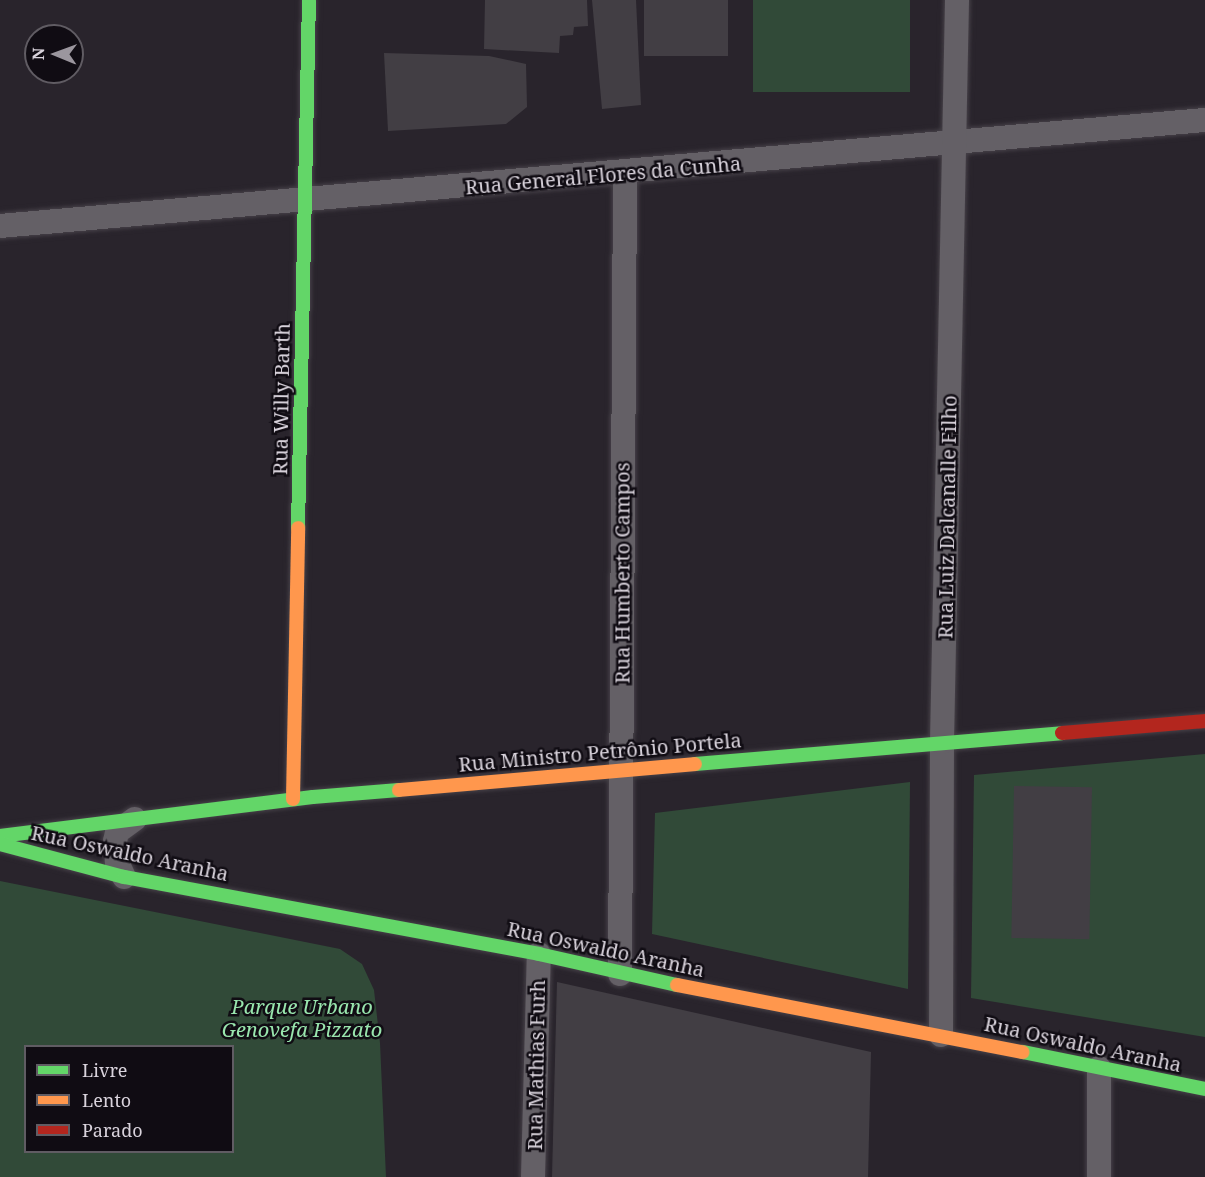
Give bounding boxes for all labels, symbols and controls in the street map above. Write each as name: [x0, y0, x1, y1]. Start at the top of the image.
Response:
north arrow: [24, 24, 84, 84]
text: N: [27, 47, 49, 60]
street label: Rua General Flores da Cunha: [464, 151, 742, 199]
street label: Rua Willy Barth: [268, 323, 294, 475]
street label: Rua Luiz Dalcanalle Filho: [933, 395, 961, 639]
street label: Rua Humberto Campos: [610, 462, 634, 684]
street label: Rua Ministro Petrônio Portela: [457, 728, 743, 776]
street label: Rua Oswaldo Aranha: [29, 820, 231, 886]
street label: Rua Oswaldo Aranha: [505, 916, 707, 982]
street label: Rua Mathias Furh: [523, 980, 549, 1150]
park label: Parque Urbano Genovefa Pizzato: [222, 994, 382, 1041]
street label: Rua Oswaldo Aranha: [982, 1011, 1184, 1077]
legend: [24, 1045, 234, 1153]
text: Livre: [82, 1058, 128, 1082]
text: Lento: [82, 1088, 131, 1112]
text: Parado: [82, 1118, 143, 1142]

